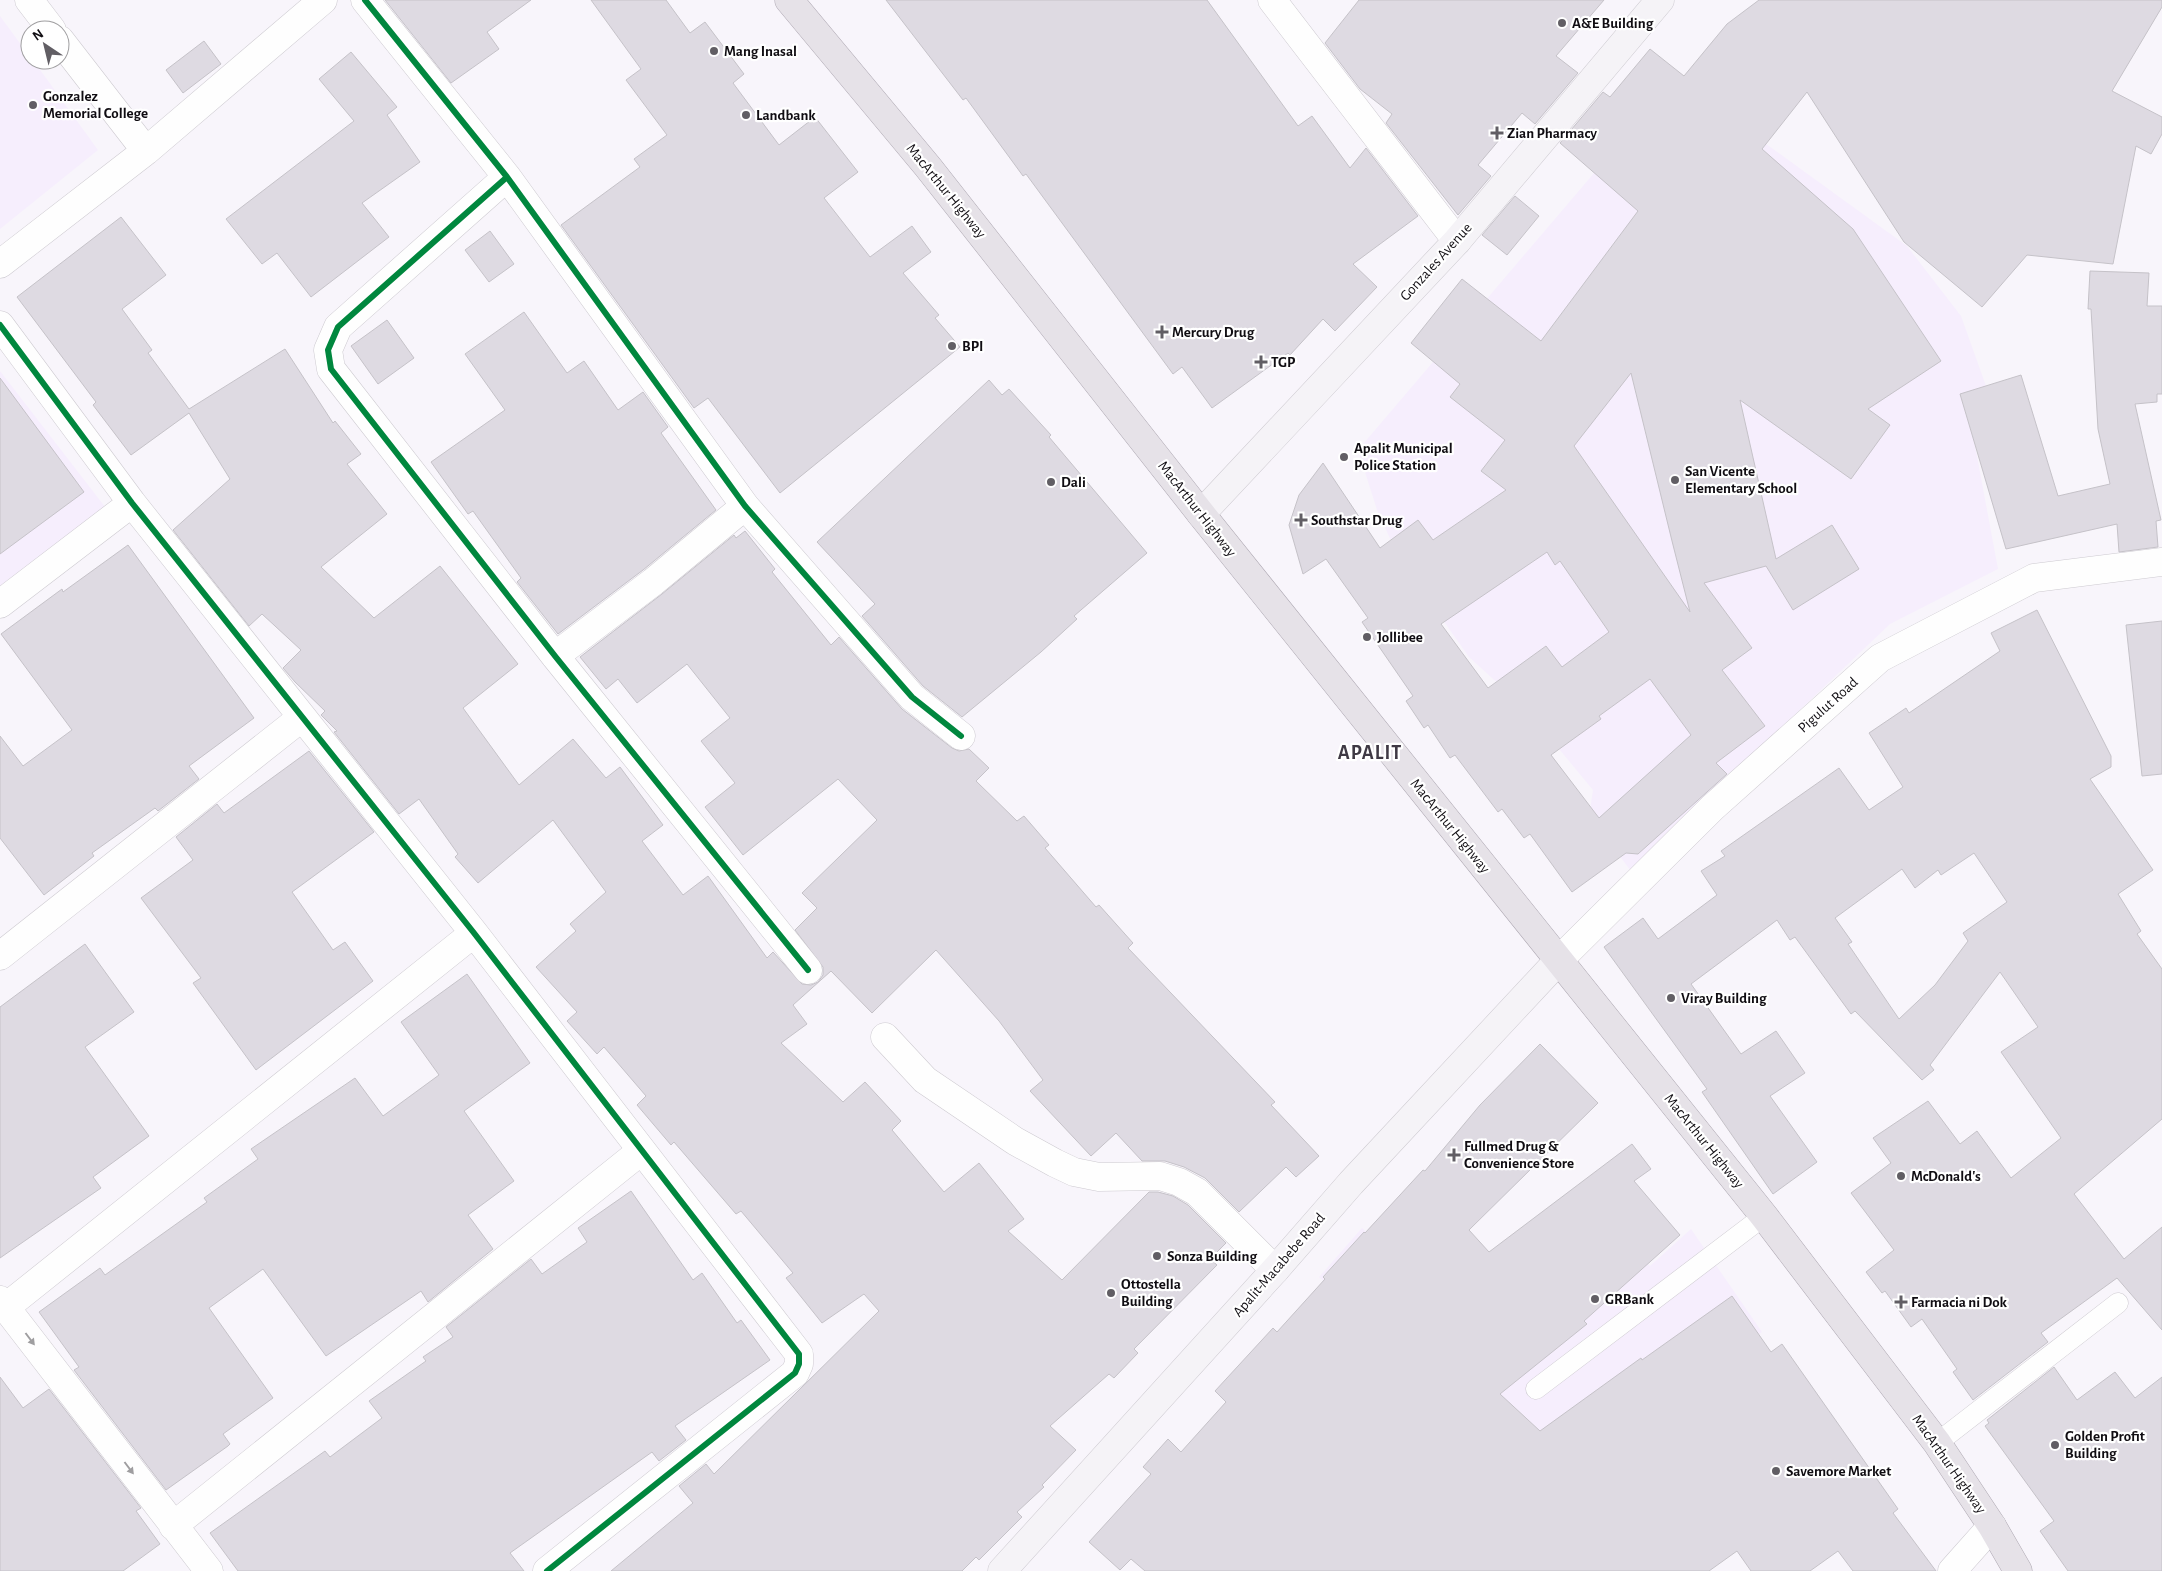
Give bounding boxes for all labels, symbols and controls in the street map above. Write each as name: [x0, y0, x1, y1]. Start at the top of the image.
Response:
place label: A&E Building: [1572, 16, 1654, 31]
marker: A&E Building: [1556, 17, 1568, 29]
north arrow: [20, 20, 70, 70]
text: N: [30, 27, 46, 44]
place label: Mang Inasal: [724, 44, 797, 59]
marker: Mang Inasal: [708, 45, 720, 57]
place label: Gonzalez Memorial College: [43, 89, 148, 121]
marker: Gonzalez Memorial College: [27, 99, 39, 111]
place label: Landbank: [756, 108, 816, 123]
marker: Landbank: [740, 109, 752, 121]
place label: Zian Pharmacy: [1507, 126, 1597, 141]
marker: Zian Pharmacy: [1491, 127, 1503, 139]
street label: MacArthur Highway: [903, 141, 989, 242]
street label: Gonzales Avenue: [1397, 220, 1475, 304]
place label: Mercury Drug: [1172, 325, 1255, 340]
marker: Mercury Drug: [1156, 326, 1168, 338]
place label: BPI: [962, 339, 983, 354]
marker: BPI: [946, 340, 958, 352]
place label: TGP: [1271, 355, 1296, 370]
marker: TGP: [1255, 356, 1267, 368]
place label: Apalit Municipal Police Station: [1354, 441, 1453, 473]
marker: Apalit Municipal Police Station: [1338, 451, 1350, 463]
street label: MacArthur Highway: [1155, 458, 1239, 560]
place label: San Vicente Elementary School: [1685, 464, 1797, 496]
marker: San Vicente Elementary School: [1669, 474, 1681, 486]
place label: Dali: [1061, 475, 1086, 490]
marker: Dali: [1045, 476, 1057, 488]
place label: Southstar Drug: [1311, 513, 1403, 528]
marker: Southstar Drug: [1295, 514, 1307, 526]
place label: Jollibee: [1377, 630, 1423, 645]
marker: Jollibee: [1361, 631, 1373, 643]
street label: Pigulut Road: [1795, 674, 1861, 736]
district label: APALIT: [1338, 743, 1402, 763]
street label: MacArthur Highway: [1407, 776, 1493, 877]
place label: Viray Building: [1681, 991, 1767, 1006]
marker: Viray Building: [1665, 992, 1677, 1004]
street label: MacArthur Highway: [1661, 1091, 1747, 1192]
place label: Fullmed Drug & Convenience Store: [1464, 1139, 1574, 1171]
marker: Fullmed Drug & Convenience Store: [1448, 1149, 1460, 1161]
place label: McDonald's: [1911, 1169, 1981, 1184]
marker: McDonald's: [1895, 1170, 1907, 1182]
street label: Apalit-Macabebe Road: [1230, 1210, 1328, 1320]
place label: Sonza Building: [1167, 1249, 1257, 1264]
marker: Sonza Building: [1151, 1250, 1163, 1262]
place label: Ottostella Building: [1121, 1277, 1181, 1309]
marker: Ottostella Building: [1105, 1287, 1117, 1299]
place label: GRBank: [1605, 1292, 1655, 1307]
marker: GRBank: [1589, 1293, 1601, 1305]
place label: Farmacia ni Dok: [1911, 1295, 2008, 1310]
marker: Farmacia ni Dok: [1895, 1296, 1907, 1308]
one-way arrow: [24, 1332, 35, 1345]
street label: MacArthur Highway: [1909, 1412, 1989, 1517]
place label: Golden Profit Building: [2065, 1429, 2145, 1461]
marker: Golden Profit Building: [2049, 1439, 2061, 1451]
one-way arrow: [123, 1461, 134, 1474]
place label: Savemore Market: [1786, 1464, 1891, 1479]
marker: Savemore Market: [1770, 1465, 1782, 1477]

